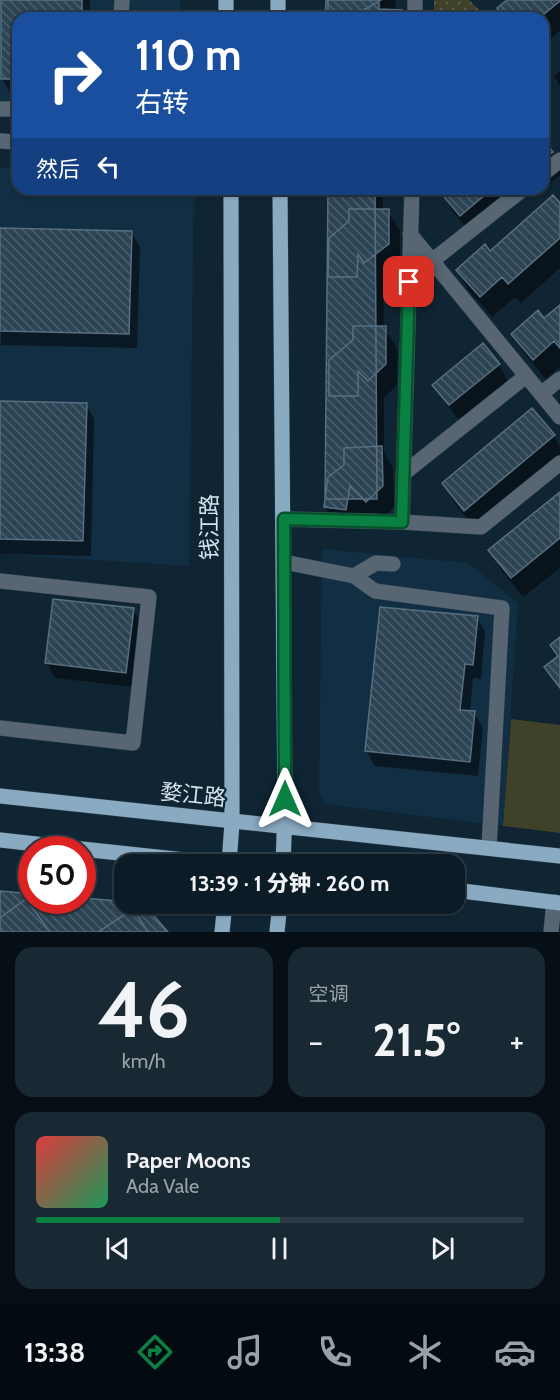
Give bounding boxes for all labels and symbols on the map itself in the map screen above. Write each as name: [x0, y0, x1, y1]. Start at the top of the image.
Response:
pin: [383, 256, 434, 307]
street label: 钱江路: [196, 494, 223, 560]
position arrow: [253, 767, 317, 831]
street label: 婺江路: [159, 778, 227, 812]
speed limit sign: 50: [18, 836, 96, 914]

